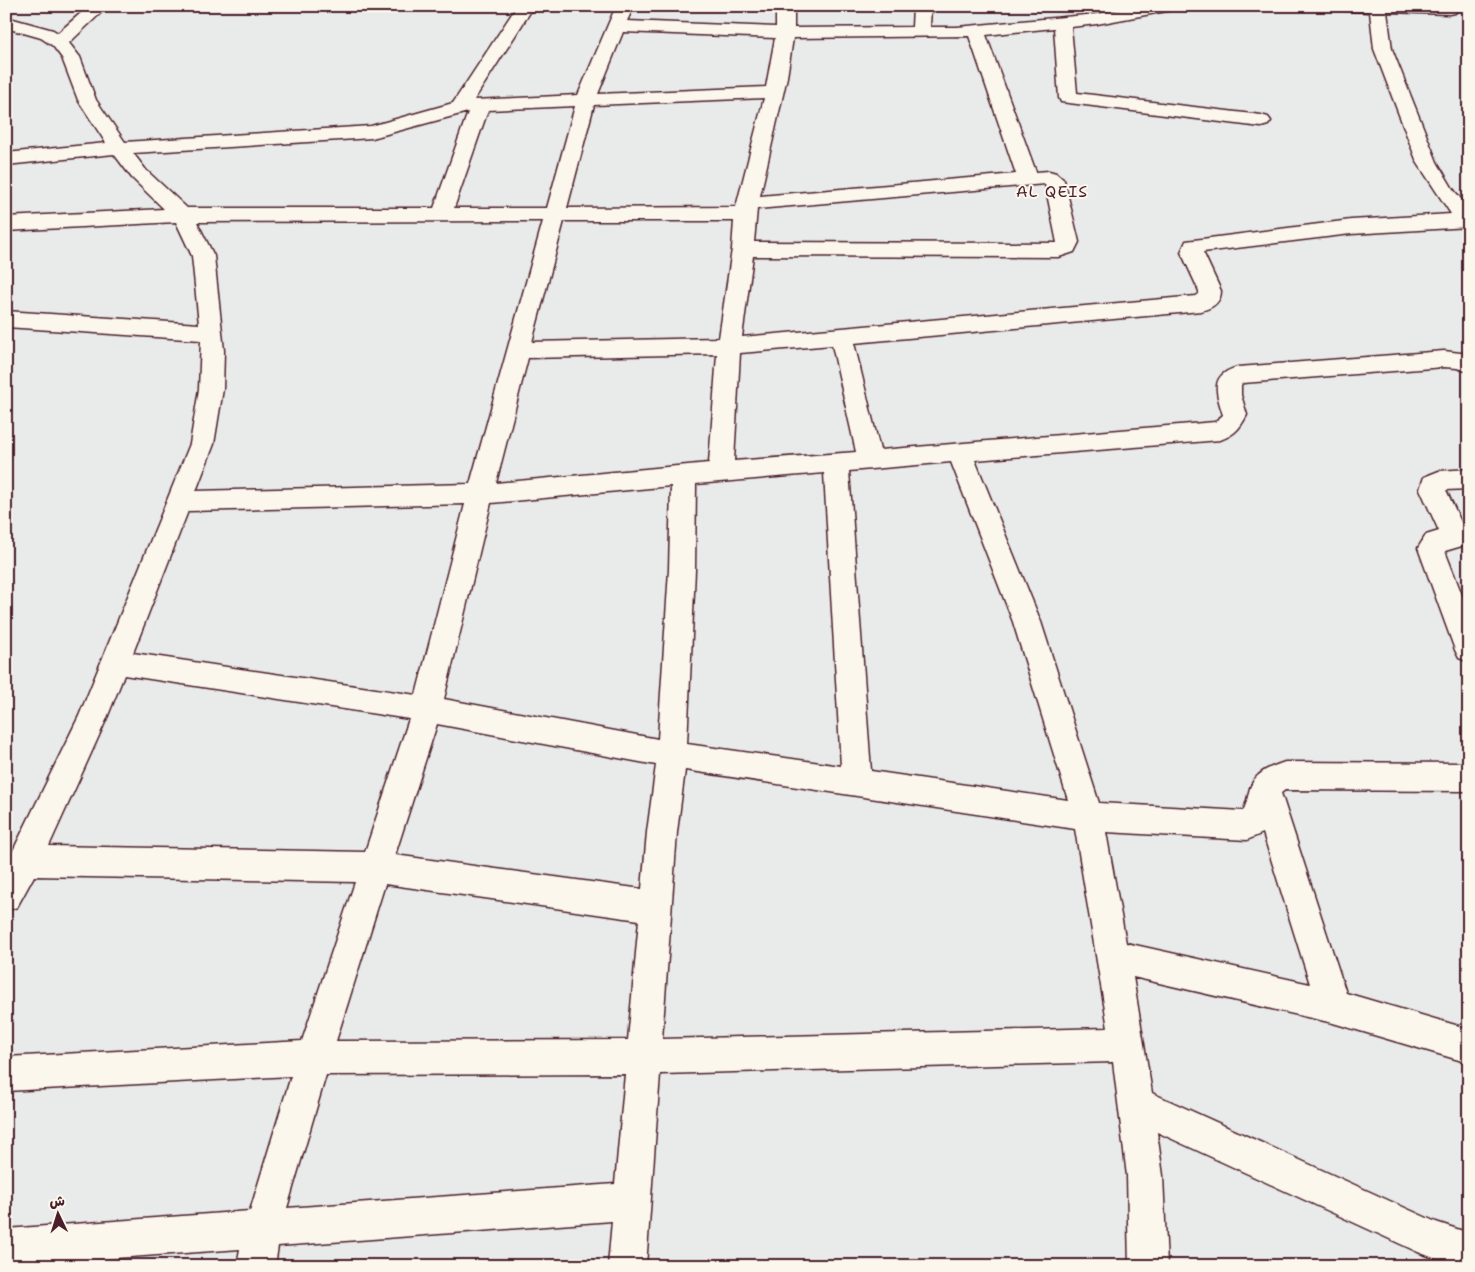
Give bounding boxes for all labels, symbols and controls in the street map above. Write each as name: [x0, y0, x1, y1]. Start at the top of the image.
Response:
district label: AL QEIS: [1016, 181, 1088, 202]
north arrow: [32, 1190, 82, 1240]
text: ش: [49, 1192, 65, 1211]

